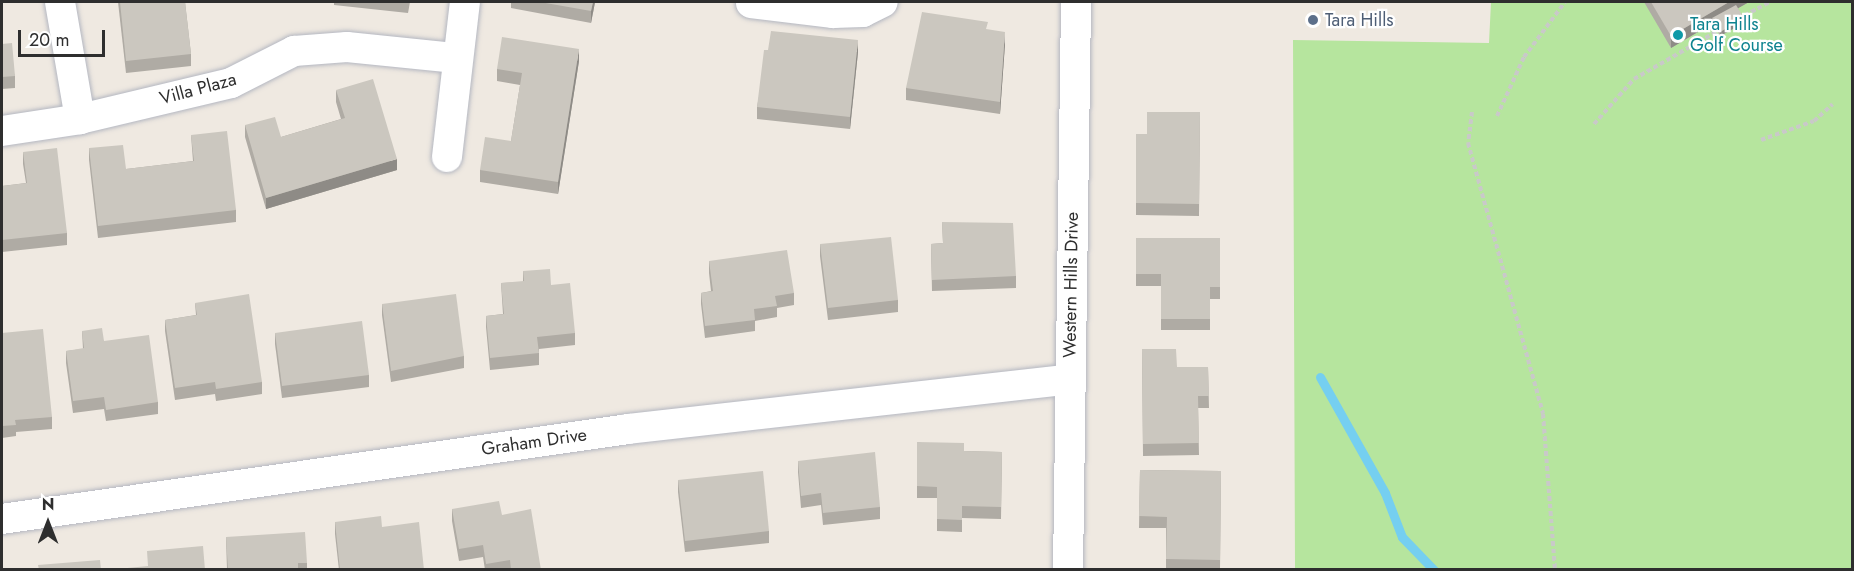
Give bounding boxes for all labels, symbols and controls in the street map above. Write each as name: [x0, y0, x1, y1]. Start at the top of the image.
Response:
place label: Tara Hills: [1325, 9, 1394, 31]
marker: Tara Hills: [1306, 13, 1320, 27]
place label: Tara Hills Golf Course: [1690, 14, 1783, 57]
scale bar: [21, 18, 108, 56]
text: 20 m: [29, 27, 69, 53]
marker: Tara Hills Golf Course: [1671, 28, 1685, 42]
street label: Villa Plaza: [157, 68, 239, 110]
street label: Western Hills Drive: [1059, 212, 1083, 358]
street label: Graham Drive: [480, 424, 588, 460]
north arrow: [18, 493, 78, 553]
text: N: [42, 493, 54, 516]

